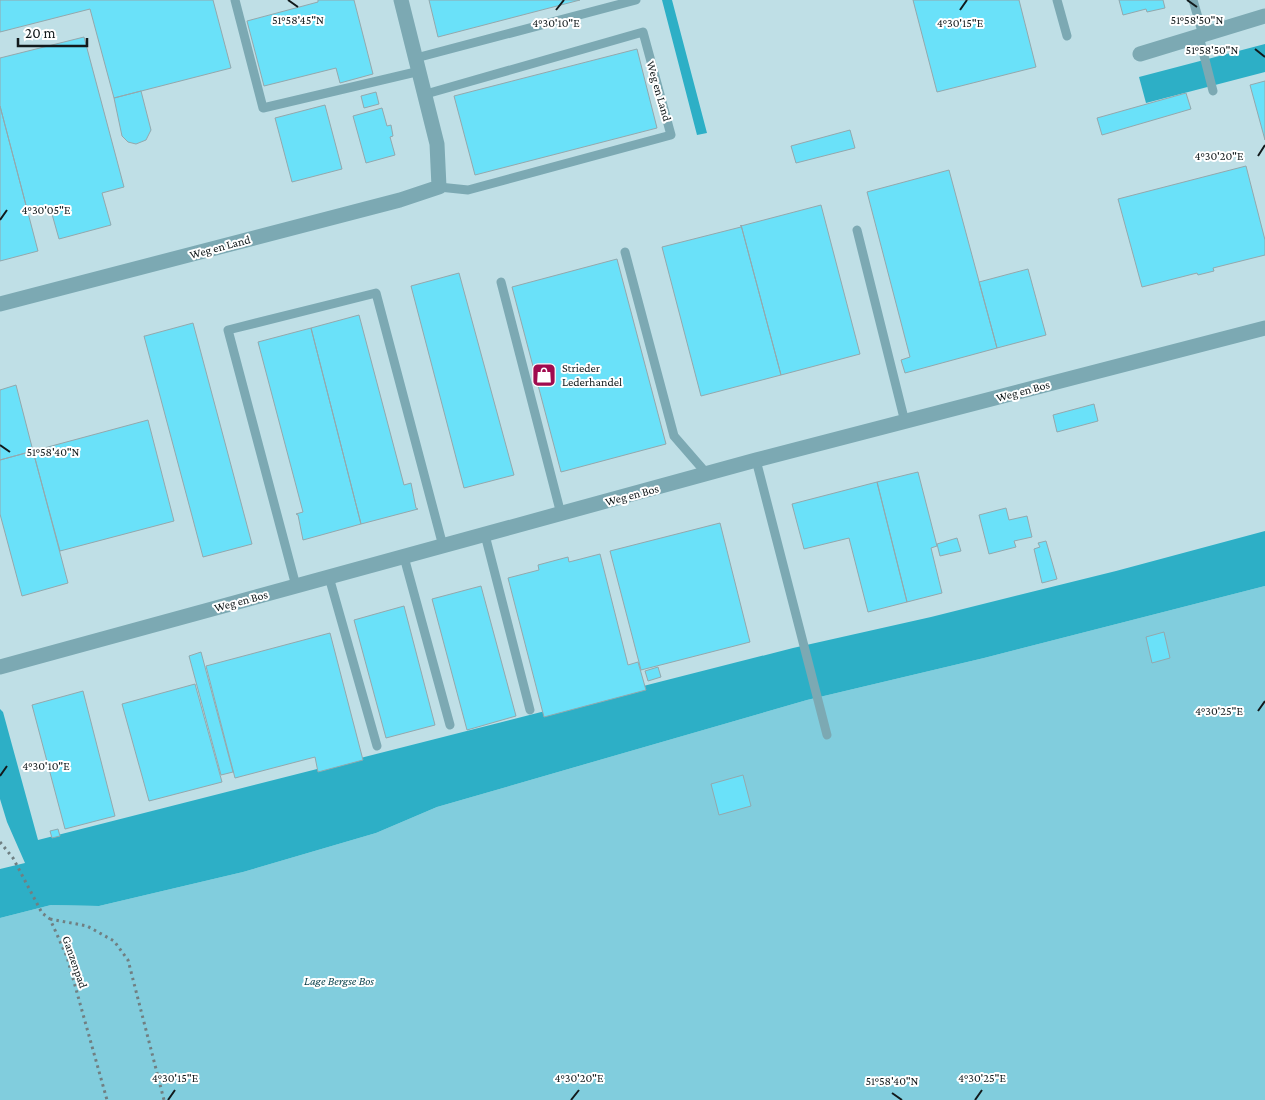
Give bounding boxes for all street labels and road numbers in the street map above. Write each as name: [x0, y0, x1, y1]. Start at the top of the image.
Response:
street label: Weg en Land: [644, 59, 674, 123]
street label: Weg en Land: [188, 232, 252, 262]
street label: Weg en Bos: [995, 377, 1052, 405]
street label: Weg en Bos: [604, 481, 661, 509]
street label: Weg en Bos: [213, 587, 270, 615]
street label: Ganzenpad: [59, 934, 91, 991]

